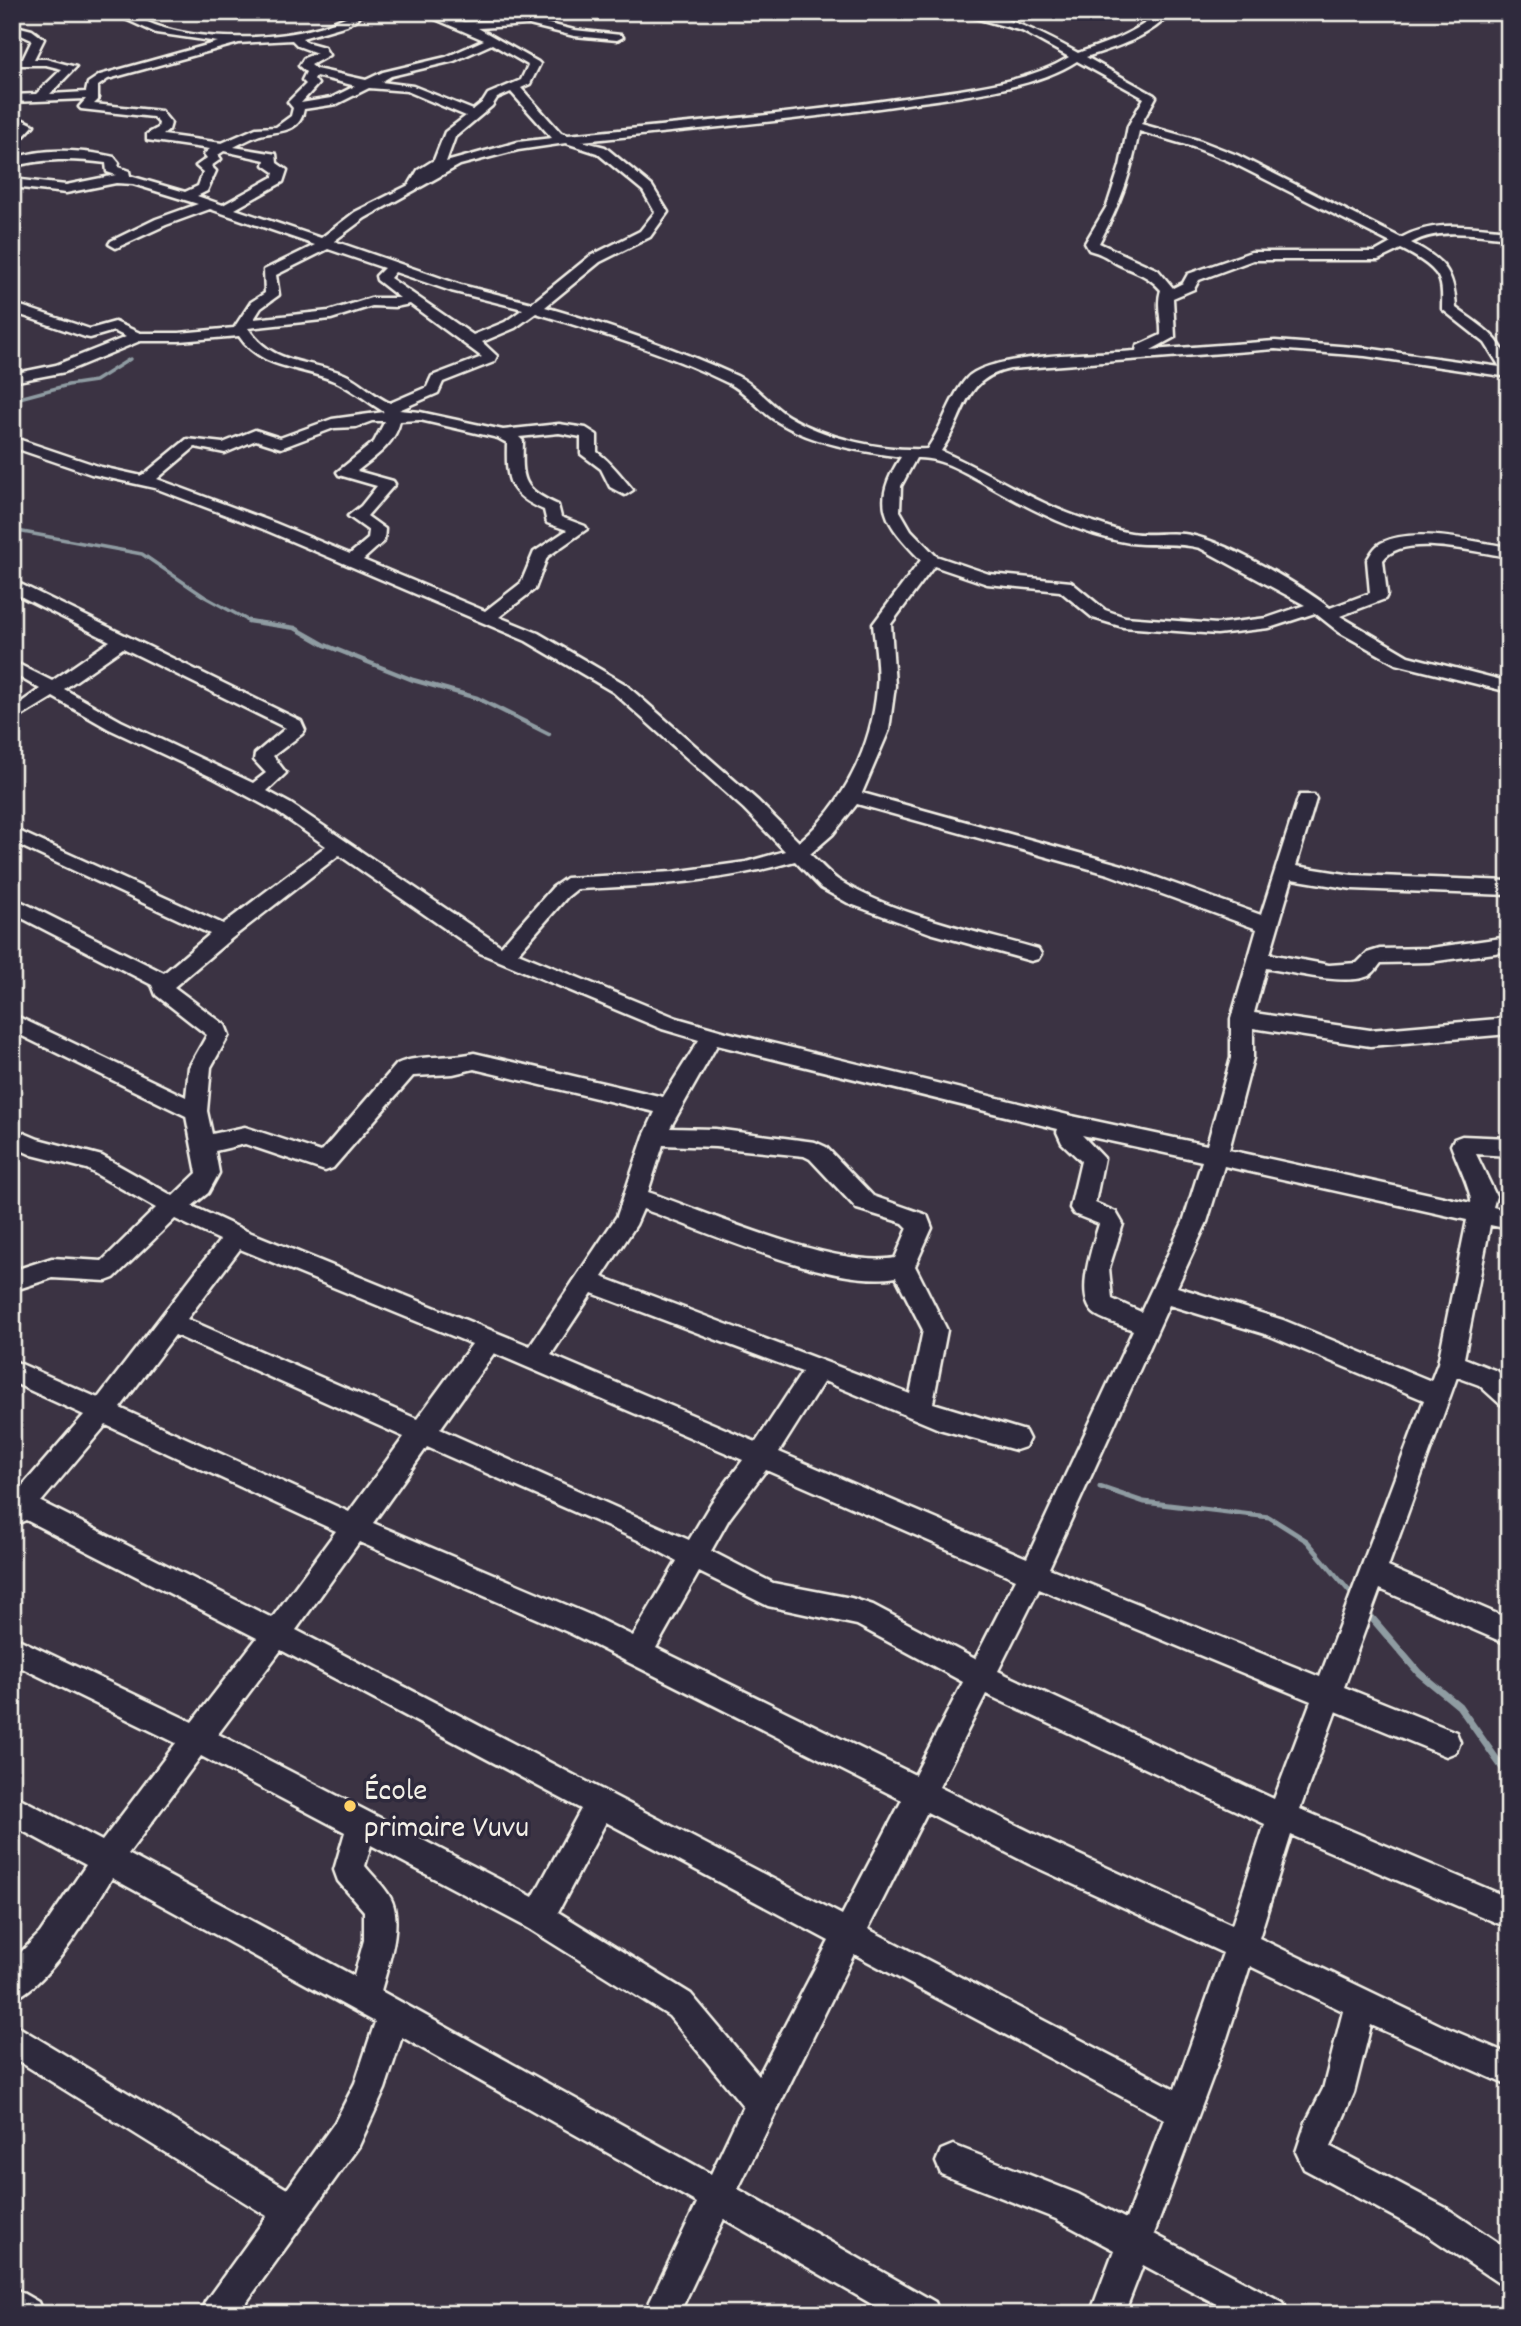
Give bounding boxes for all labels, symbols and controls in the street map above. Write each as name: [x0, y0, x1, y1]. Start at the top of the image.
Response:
place label: École primaire Vuvu: [364, 1770, 529, 1853]
marker: École primaire Vuvu: [342, 1798, 358, 1814]

